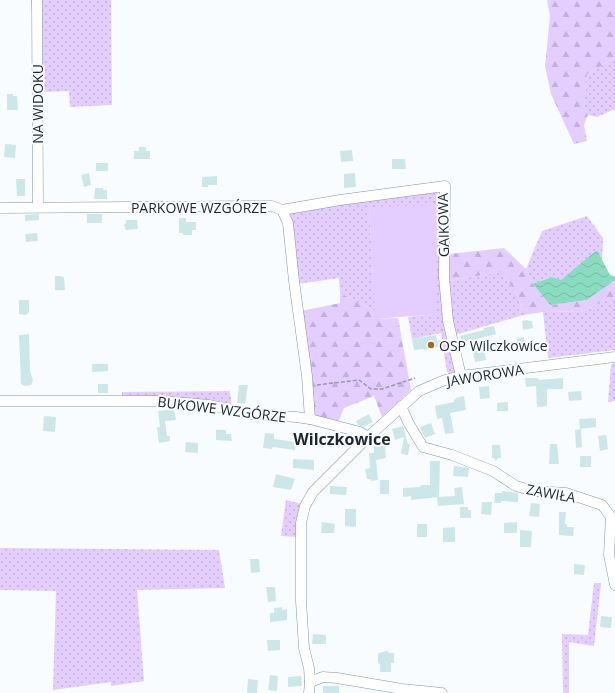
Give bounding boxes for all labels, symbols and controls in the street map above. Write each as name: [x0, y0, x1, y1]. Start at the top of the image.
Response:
street label: NA WIDOKU: [28, 64, 47, 144]
street label: GAIKOWA: [433, 193, 453, 257]
street label: PARKOWE WZGÓRZE: [131, 198, 267, 217]
place label: OSP Wilczkowice: [439, 336, 548, 355]
marker: OSP Wilczkowice: [426, 340, 436, 350]
street label: JAWOROWA: [443, 360, 525, 391]
street label: BUKOWE WZGÓRZE: [157, 392, 287, 426]
district label: Wilczkowice: [293, 428, 391, 450]
street label: ZAWIŁA: [525, 479, 577, 507]

